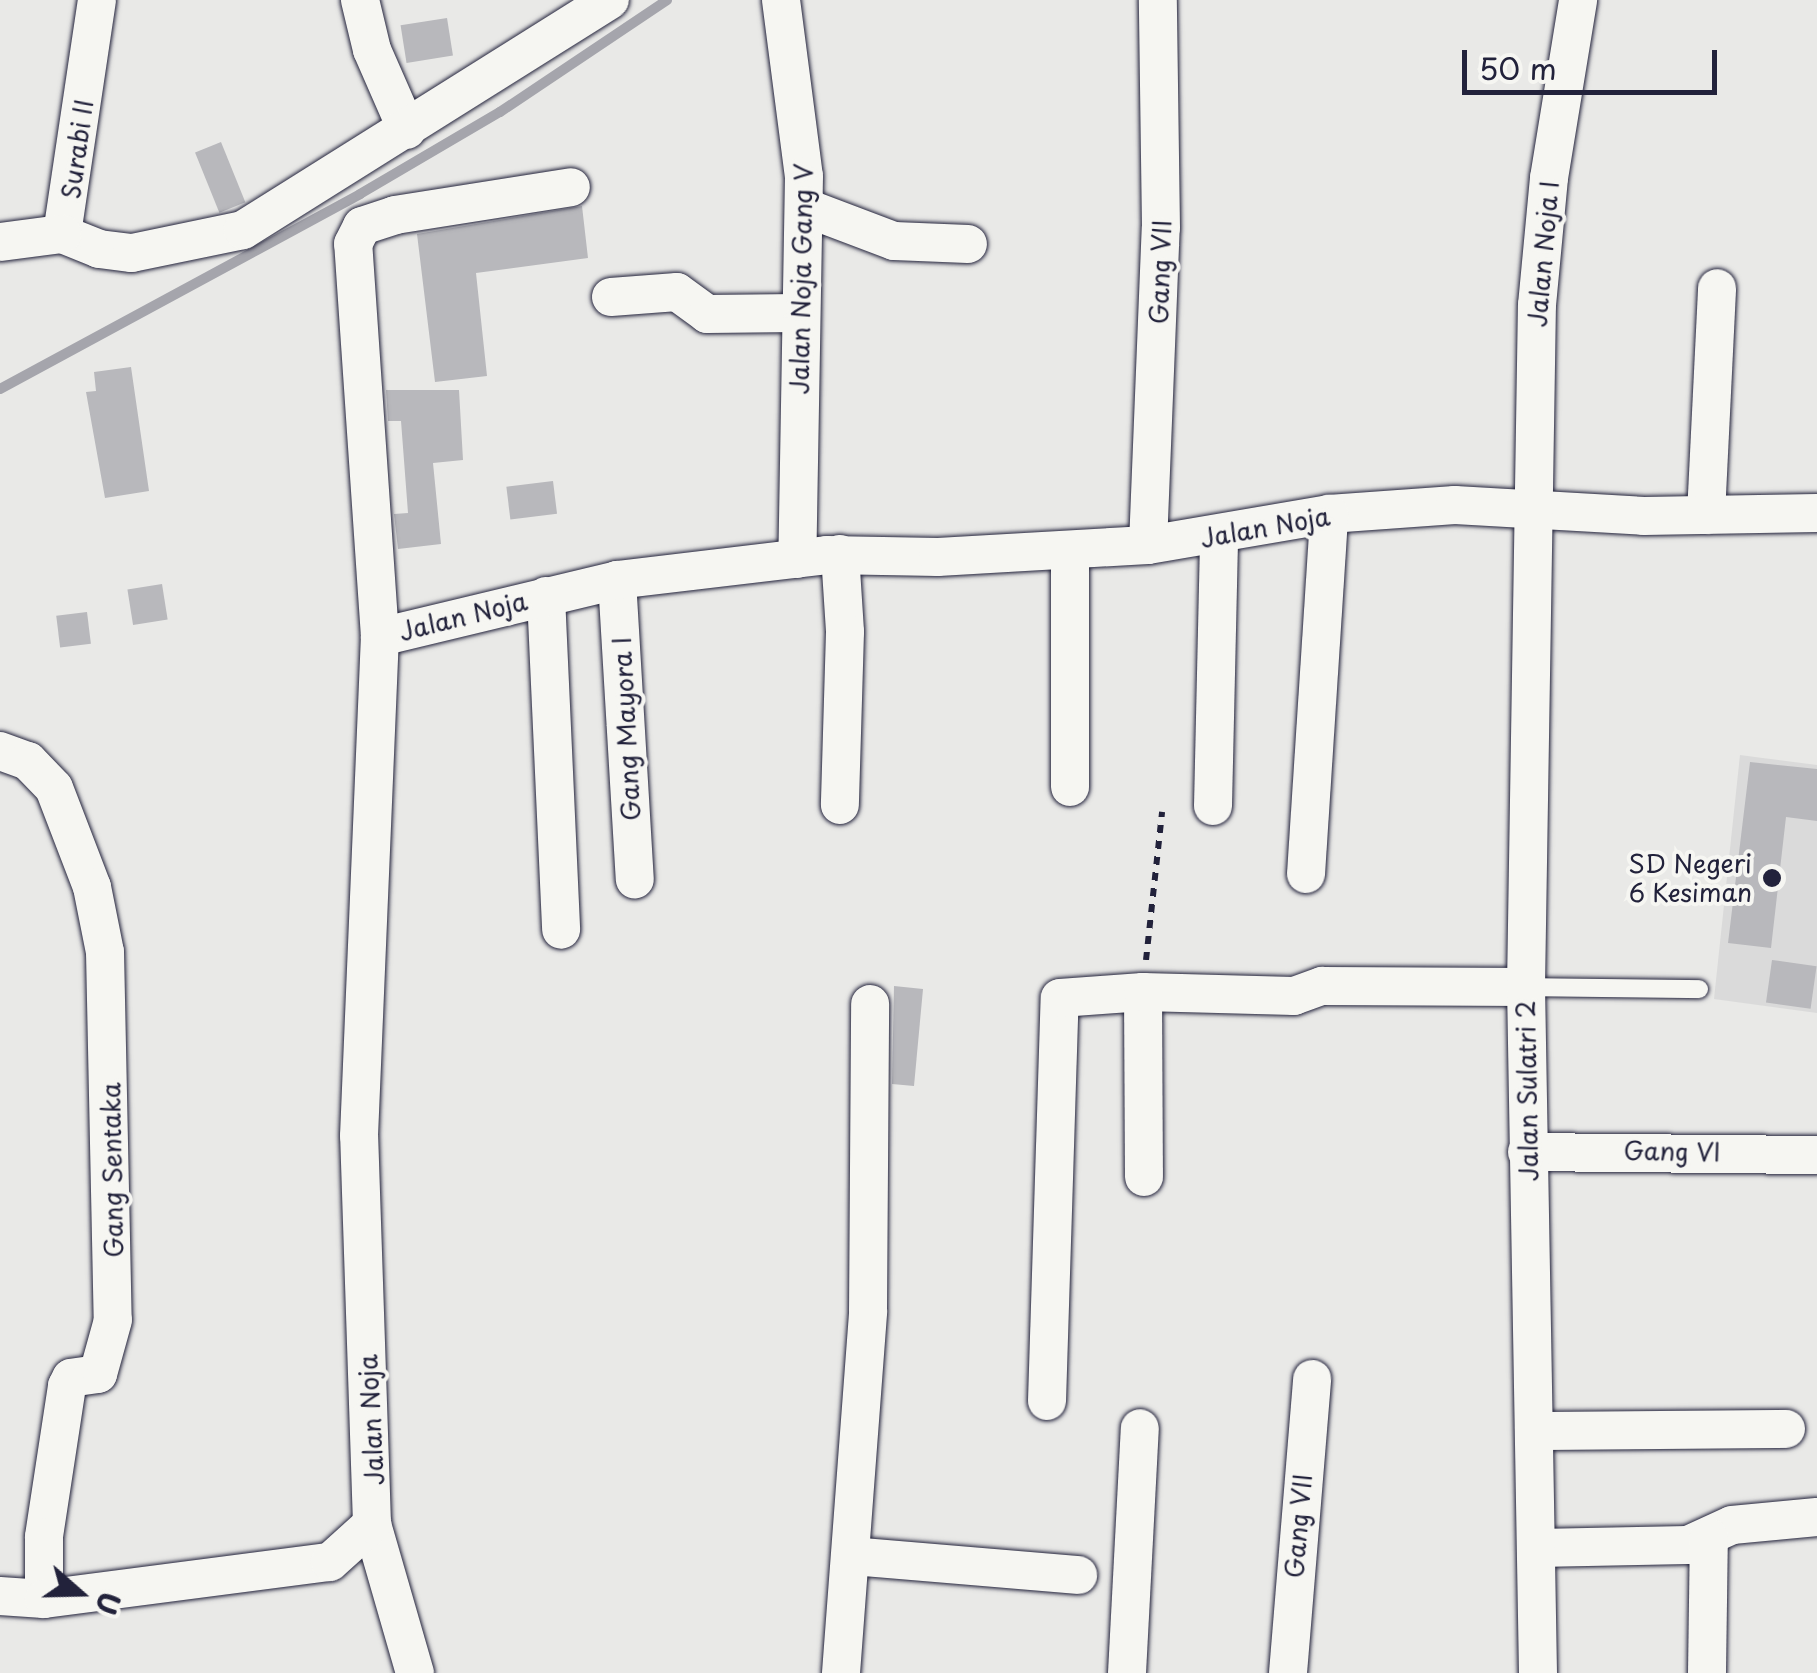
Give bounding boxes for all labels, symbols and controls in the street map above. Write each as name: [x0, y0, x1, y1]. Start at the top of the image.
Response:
scale bar: [1467, 30, 1722, 92]
text: 50 m: [1479, 45, 1557, 90]
street label: Surabi II: [55, 97, 99, 201]
street label: Jalan Noja Gang V: [784, 164, 818, 394]
street label: Jalan Noja I: [1522, 179, 1564, 329]
street label: Gang VII: [1143, 219, 1177, 325]
street label: Jalan Noja: [1198, 501, 1332, 553]
street label: Jalan Noja: [396, 586, 530, 646]
street label: Gang Mayora I: [606, 636, 646, 822]
place label: SD Negeri 6 Kesiman: [1627, 849, 1752, 908]
marker: SD Negeri 6 Kesiman: [1761, 867, 1783, 889]
street label: Jalan Sulatri 2: [1510, 1000, 1544, 1182]
street label: Gang Sentaka: [95, 1083, 129, 1257]
street label: Gang VI: [1623, 1135, 1721, 1167]
street label: Jalan Noja: [353, 1354, 389, 1486]
street label: Gang VII: [1278, 1472, 1318, 1580]
north arrow: [30, 1543, 130, 1643]
text: U: [85, 1586, 133, 1621]

